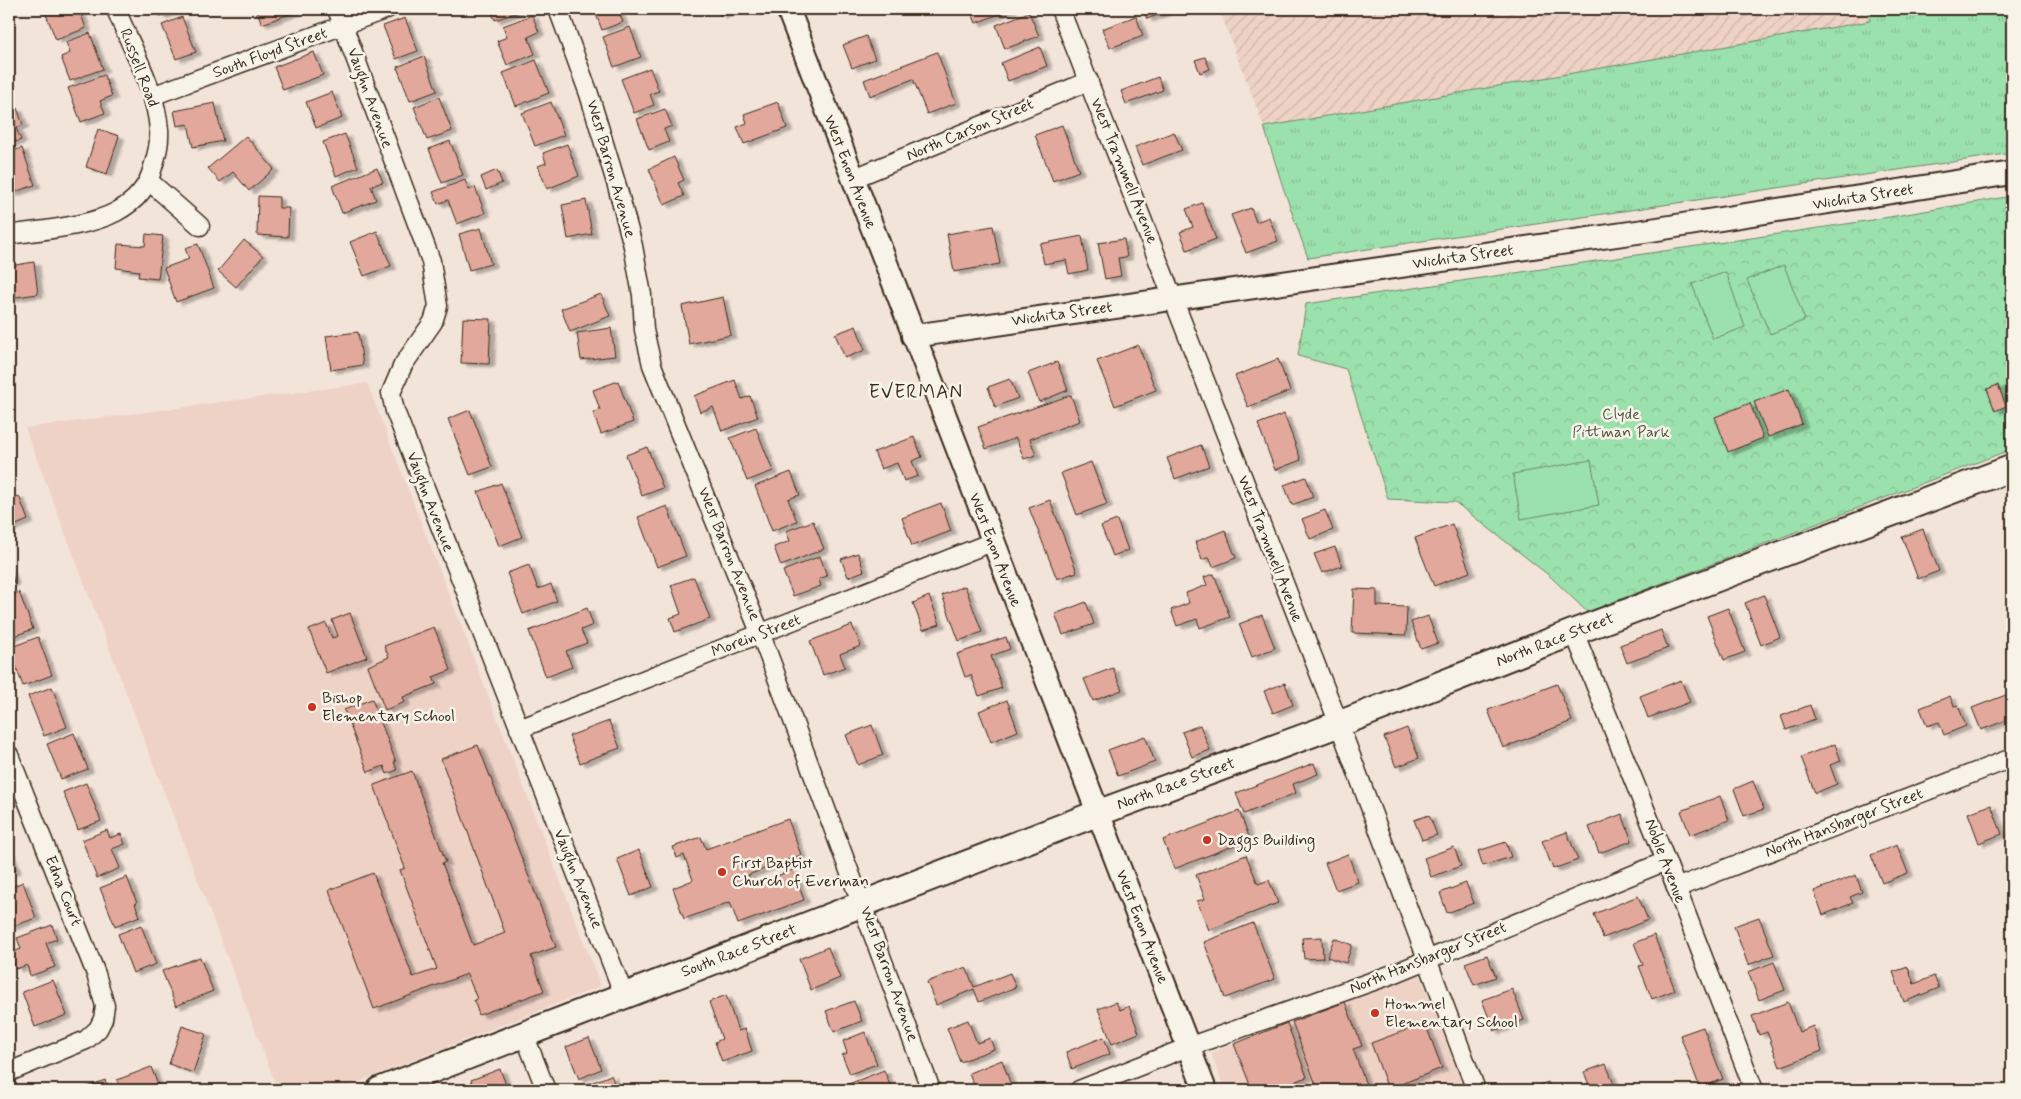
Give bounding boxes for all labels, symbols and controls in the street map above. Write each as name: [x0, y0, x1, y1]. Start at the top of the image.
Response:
street label: South Floyd Street: [210, 23, 330, 83]
street label: Russell Road: [114, 26, 164, 110]
street label: Vaughn Avenue: [341, 45, 398, 152]
street label: North Carson Street: [903, 94, 1037, 166]
street label: West Trammell Avenue: [1085, 95, 1163, 247]
street label: West Barron Avenue: [581, 98, 641, 240]
street label: West Enon Avenue: [819, 112, 882, 232]
street label: Wichita Street: [1811, 179, 1915, 215]
street label: Wichita Street: [1411, 240, 1515, 274]
street label: Wichita Street: [1010, 297, 1114, 331]
district label: EVERMAN: [869, 380, 963, 405]
park label: Clyde Pittman Park: [1572, 404, 1670, 443]
street label: Vaughn Avenue: [400, 449, 459, 555]
street label: West Trammell Avenue: [1232, 473, 1308, 626]
street label: West Barron Avenue: [693, 484, 765, 624]
street label: West Enon Avenue: [964, 490, 1027, 610]
street label: North Race Street: [1493, 608, 1617, 672]
street label: Morein Street: [708, 609, 804, 663]
place label: Bishop Elementary School: [322, 688, 455, 727]
marker: Bishop Elementary School: [306, 701, 318, 713]
street label: North Race Street: [1114, 753, 1239, 815]
street label: North Hansbarger Street: [1762, 783, 1926, 864]
street label: Noble Avenue: [1639, 816, 1691, 907]
street label: Vaughn Avenue: [548, 826, 608, 932]
place label: Daggs Building: [1217, 830, 1315, 852]
marker: Daggs Building: [1201, 834, 1213, 846]
street label: Edna Court: [39, 853, 87, 929]
place label: First Baptist Church of Everman: [732, 853, 869, 892]
marker: First Baptist Church of Everman: [716, 866, 728, 878]
street label: West Enon Avenue: [1111, 867, 1174, 987]
street label: West Barron Avenue: [855, 904, 923, 1045]
street label: North Hansbarger Street: [1346, 917, 1510, 1000]
street label: South Race Street: [678, 919, 800, 983]
place label: Hommel Elementary School: [1385, 994, 1518, 1033]
marker: Hommel Elementary School: [1369, 1007, 1381, 1019]

